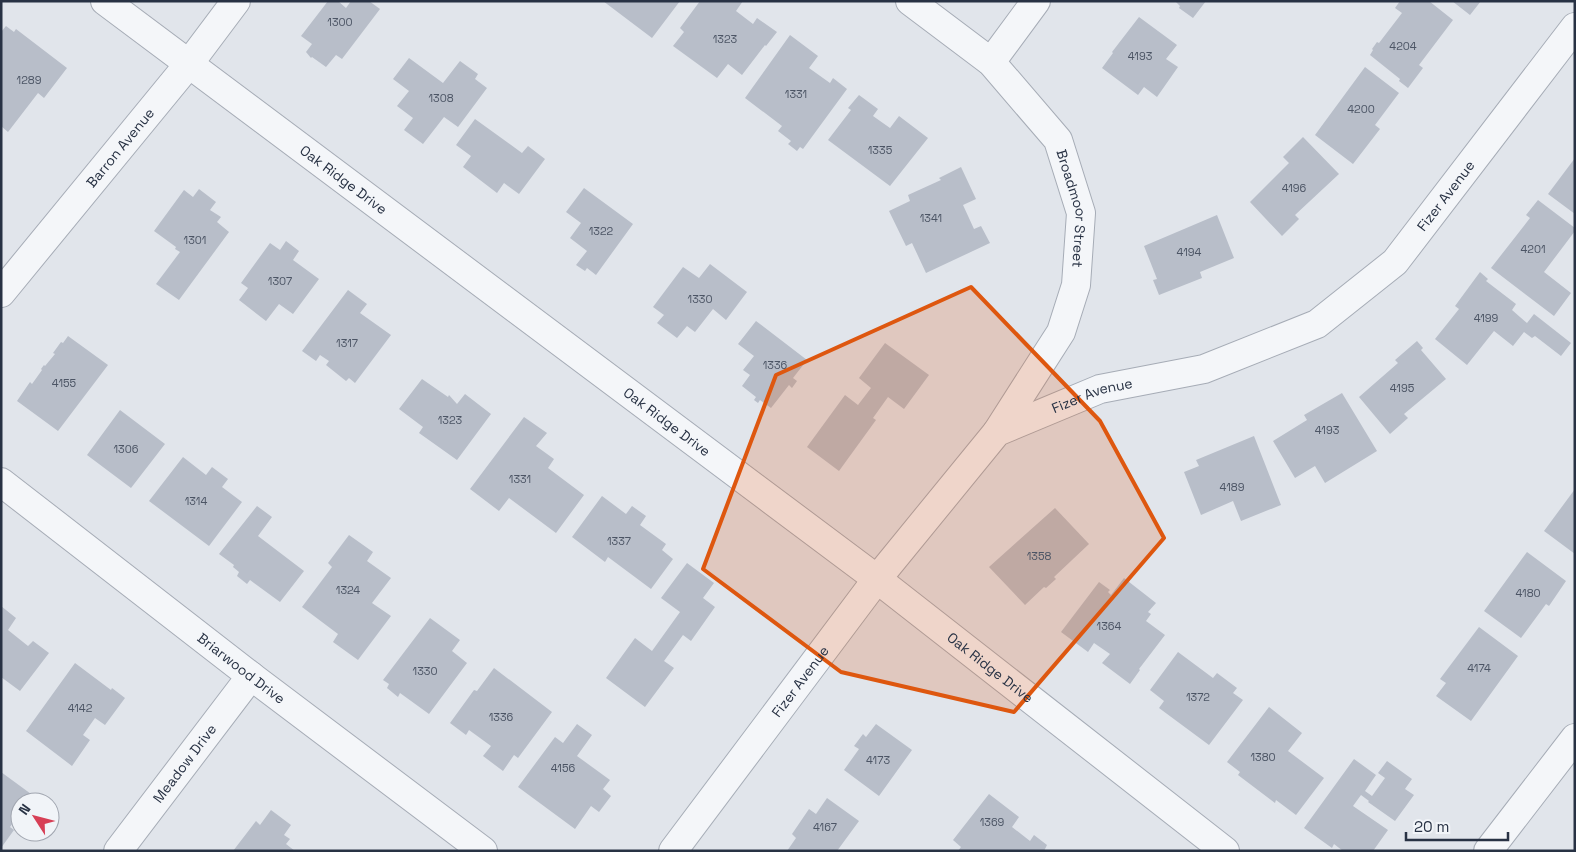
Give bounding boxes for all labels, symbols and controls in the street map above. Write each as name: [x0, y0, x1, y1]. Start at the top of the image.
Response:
house number: 1300: [327, 15, 353, 29]
house number: 1323: [713, 32, 738, 46]
house number: 4204: [1389, 39, 1417, 53]
house number: 4193: [1128, 49, 1153, 63]
house number: 1289: [17, 73, 42, 87]
house number: 1331: [785, 87, 807, 101]
house number: 1308: [428, 91, 454, 105]
house number: 4200: [1347, 102, 1375, 116]
street label: Barron Avenue: [82, 104, 158, 191]
street label: Oak Ridge Drive: [296, 141, 391, 218]
house number: 1335: [868, 143, 893, 157]
street label: Broadmoor Street: [1053, 147, 1090, 268]
street label: Fizer Avenue: [1413, 157, 1479, 235]
house number: 4196: [1282, 181, 1307, 195]
house number: 1341: [920, 211, 942, 225]
house number: 1322: [589, 224, 614, 238]
house number: 1301: [184, 233, 206, 247]
house number: 4201: [1520, 242, 1546, 256]
house number: 4194: [1177, 245, 1202, 259]
house number: 1307: [268, 274, 292, 288]
house number: 1330: [688, 292, 712, 306]
house number: 4199: [1474, 311, 1499, 325]
house number: 1317: [336, 336, 358, 350]
house number: 1336: [763, 358, 788, 372]
street label: Fizer Avenue: [1049, 374, 1134, 417]
house number: 4155: [52, 376, 77, 390]
house number: 4195: [1390, 381, 1415, 395]
street label: Oak Ridge Drive: [620, 383, 714, 460]
house number: 1323: [438, 413, 463, 427]
house number: 4193: [1315, 423, 1340, 437]
house number: 1306: [113, 442, 139, 456]
house number: 1331: [509, 472, 531, 486]
house number: 4189: [1220, 480, 1245, 494]
house number: 1314: [185, 494, 207, 508]
house number: 1337: [607, 534, 631, 548]
house number: 1358: [1027, 549, 1051, 563]
house number: 1324: [336, 583, 360, 597]
house number: 4180: [1515, 586, 1541, 600]
house number: 1364: [1097, 619, 1122, 633]
street label: Oak Ridge Drive: [943, 628, 1037, 707]
street label: Briarwood Drive: [194, 629, 289, 708]
street label: Fizer Avenue: [768, 642, 833, 721]
house number: 4174: [1467, 661, 1491, 675]
house number: 1330: [413, 664, 437, 678]
house number: 1372: [1186, 690, 1210, 704]
house number: 4142: [68, 701, 93, 715]
house number: 1336: [489, 710, 514, 724]
street label: Meadow Drive: [149, 720, 220, 806]
house number: 1380: [1250, 750, 1276, 764]
house number: 4173: [866, 753, 890, 767]
house number: 4156: [551, 761, 576, 775]
north arrow: [10, 792, 60, 842]
text: N: [14, 800, 35, 818]
scale bar: [1406, 810, 1508, 842]
house number: 1369: [980, 815, 1005, 829]
text: 20 m: [1414, 817, 1449, 836]
house number: 4167: [813, 820, 837, 834]

